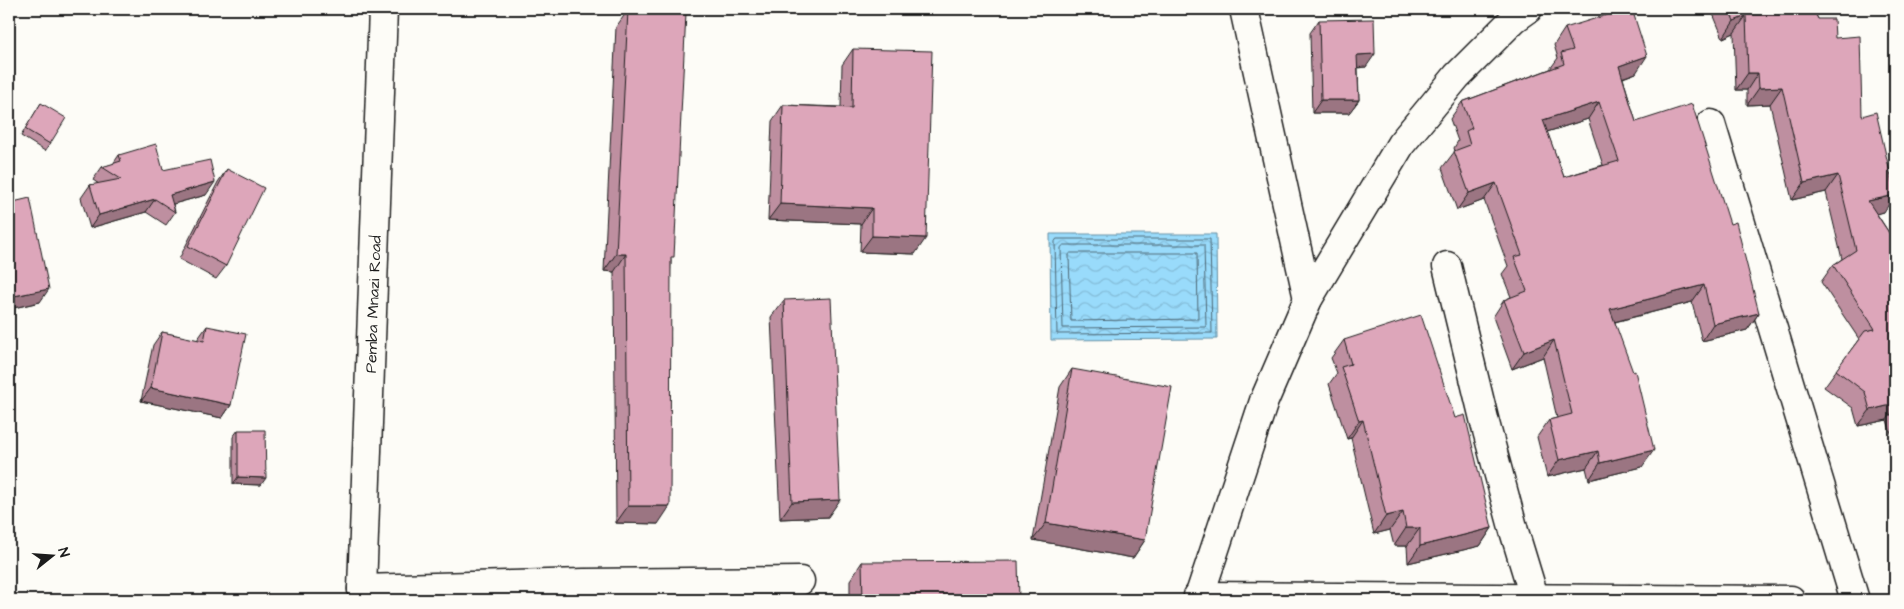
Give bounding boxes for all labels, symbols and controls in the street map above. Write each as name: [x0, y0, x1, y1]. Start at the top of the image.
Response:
street label: Pemba Mnazi Road: [360, 235, 387, 373]
north arrow: [28, 532, 78, 582]
text: N: [53, 545, 74, 560]

